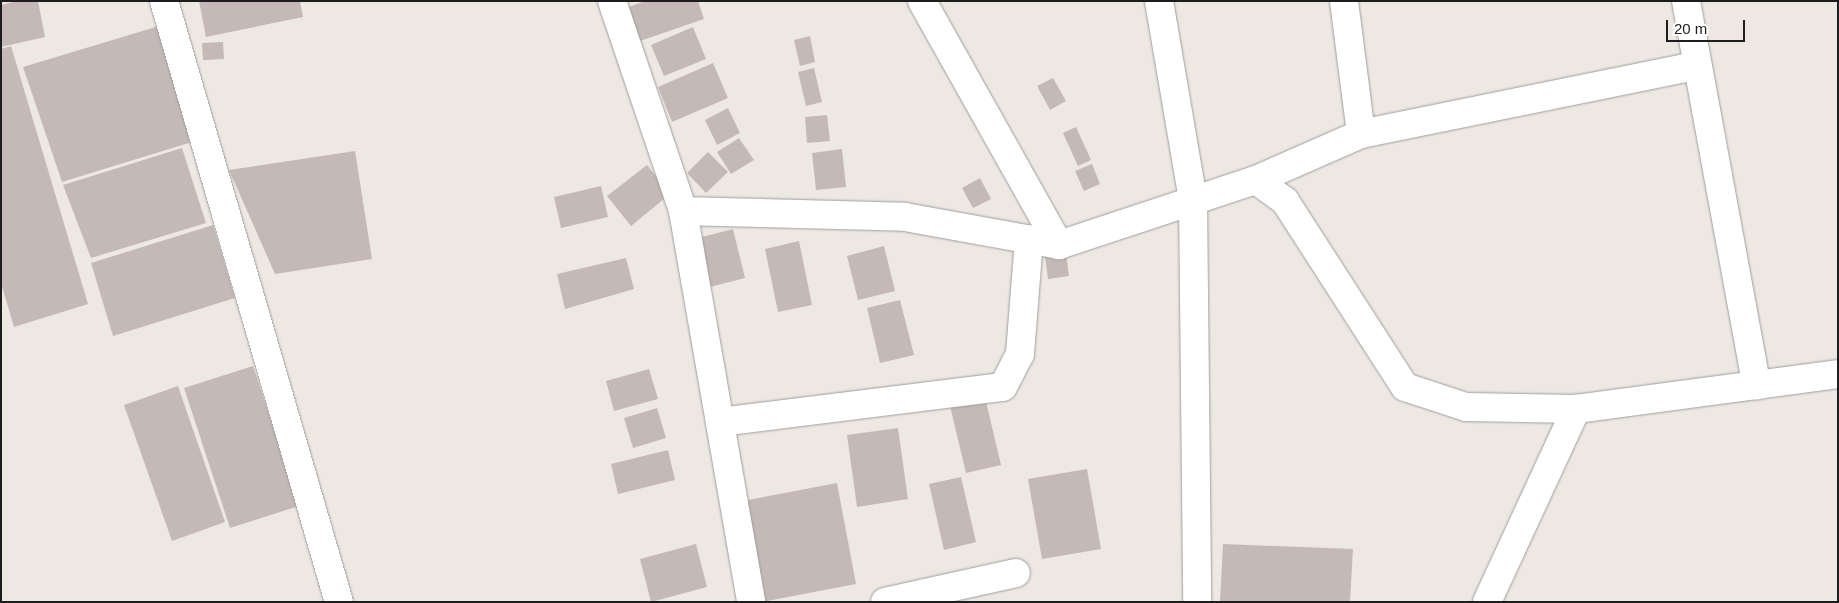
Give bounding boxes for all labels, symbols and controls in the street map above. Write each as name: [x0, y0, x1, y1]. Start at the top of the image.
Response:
scale bar: [1669, 10, 1748, 42]
text: 20 m: [1674, 20, 1707, 37]

